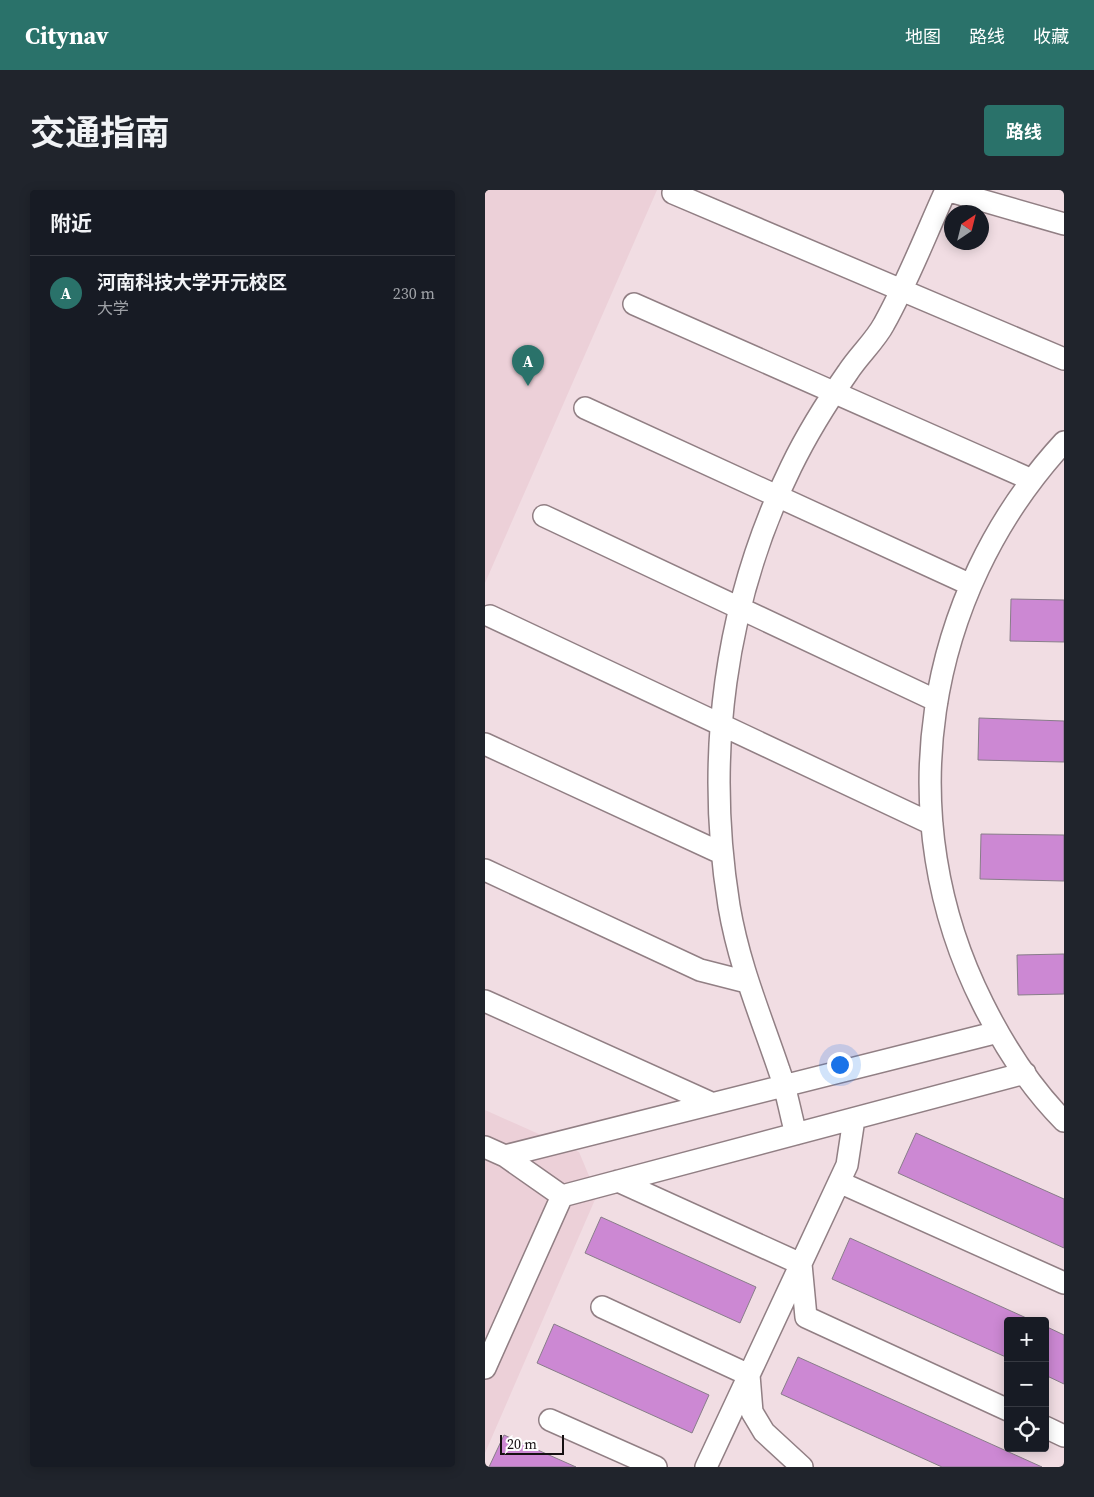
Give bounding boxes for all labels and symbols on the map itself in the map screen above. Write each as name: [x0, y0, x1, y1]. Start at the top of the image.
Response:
north arrow: [944, 205, 989, 250]
pin: A: [512, 345, 544, 386]
your location: [827, 1052, 853, 1078]
scale bar: [500, 1432, 564, 1455]

